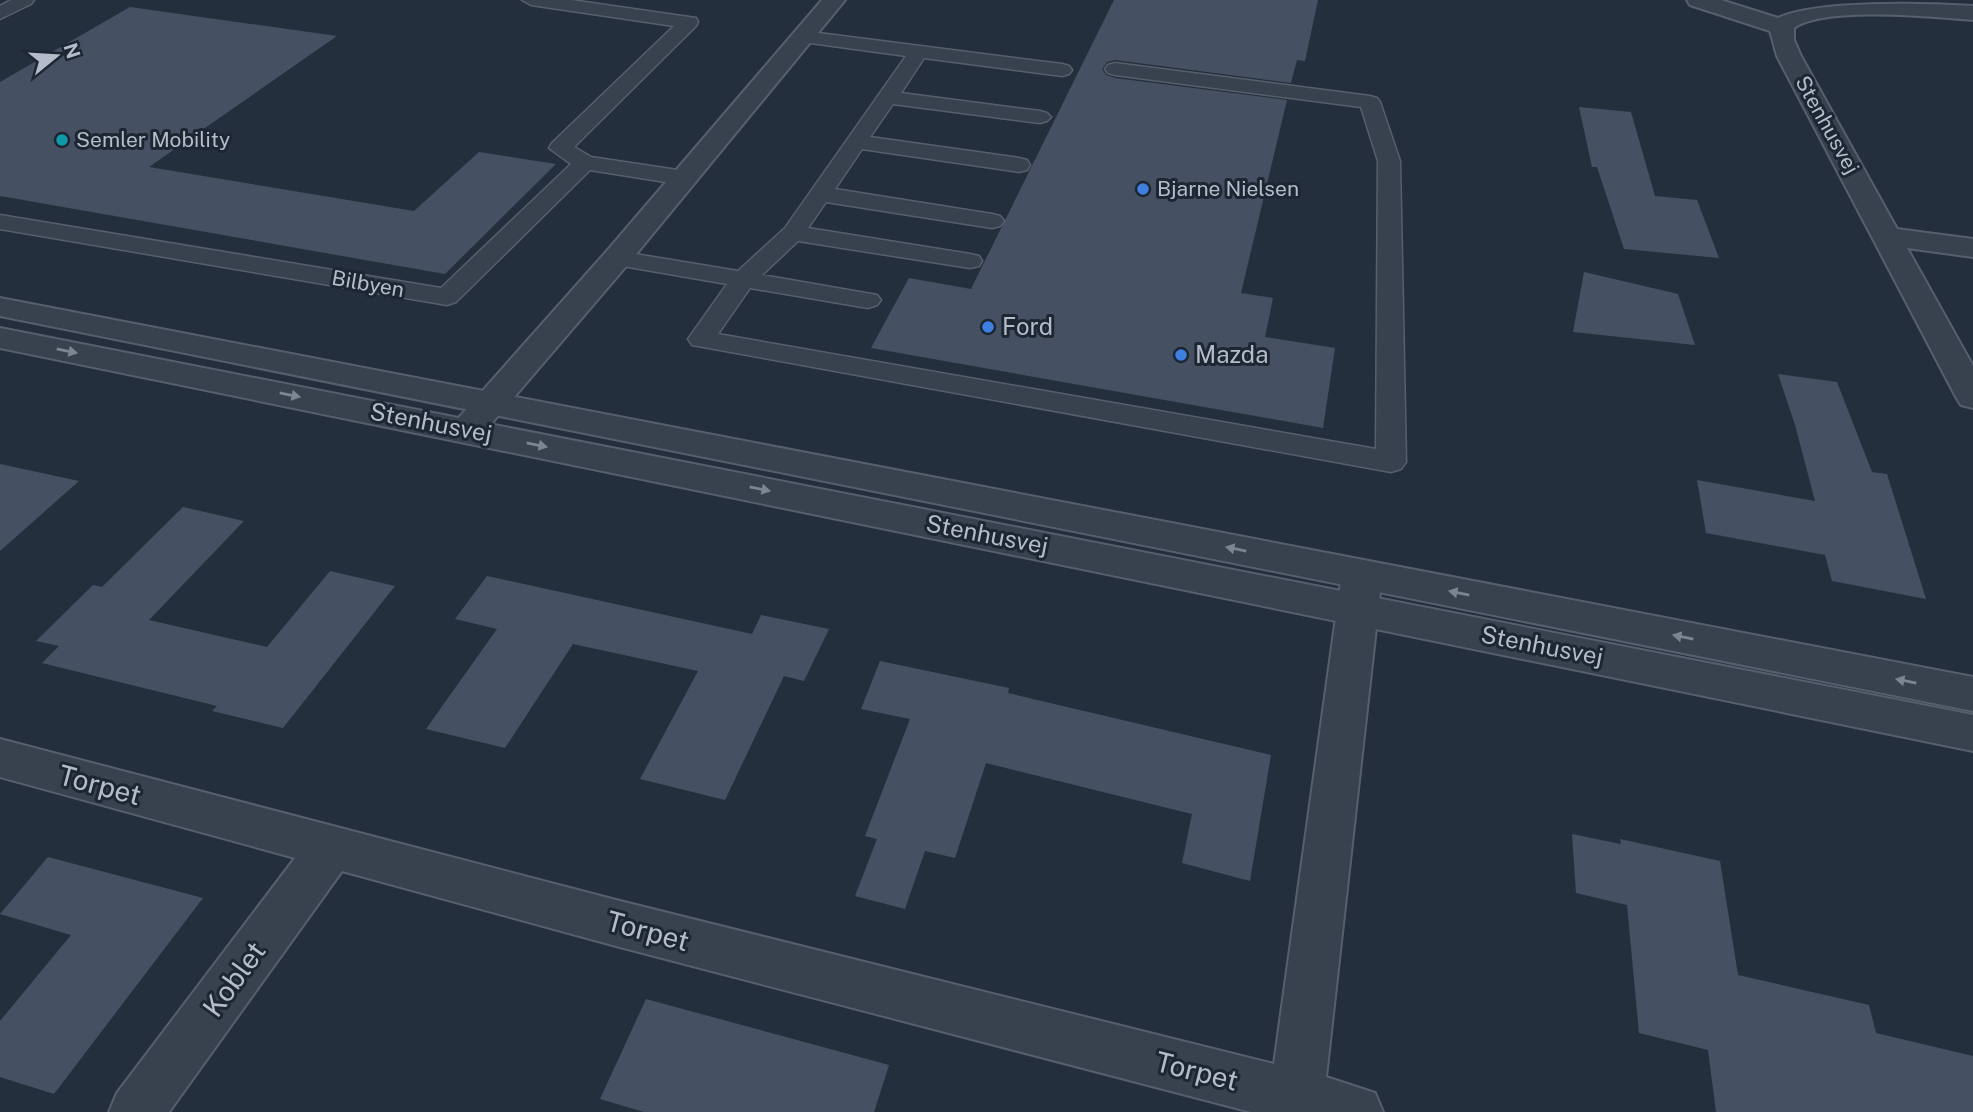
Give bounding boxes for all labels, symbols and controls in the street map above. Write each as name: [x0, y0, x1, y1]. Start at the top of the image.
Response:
north arrow: [21, 21, 91, 91]
text: N: [59, 40, 85, 61]
street label: Stenhusvej: [1790, 71, 1865, 178]
place label: Semler Mobility: [76, 127, 230, 152]
marker: Semler Mobility: [54, 132, 70, 148]
place label: Bjarne Nielsen: [1157, 176, 1299, 201]
marker: Bjarne Nielsen: [1135, 181, 1151, 197]
street label: Bilbyen: [330, 265, 406, 302]
place label: Ford: [1002, 312, 1053, 340]
marker: Ford: [980, 319, 996, 335]
place label: Mazda: [1195, 340, 1268, 368]
one-way arrow: [56, 346, 78, 357]
marker: Mazda: [1173, 347, 1189, 363]
one-way arrow: [279, 390, 301, 401]
street label: Stenhusvej: [368, 396, 495, 448]
one-way arrow: [526, 439, 548, 450]
one-way arrow: [749, 484, 771, 495]
street label: Stenhusvej: [924, 508, 1051, 560]
one-way arrow: [1225, 544, 1247, 555]
one-way arrow: [1448, 588, 1470, 599]
street label: Stenhusvej: [1479, 619, 1606, 671]
one-way arrow: [1672, 631, 1694, 642]
one-way arrow: [1895, 675, 1917, 686]
street label: Torpet: [55, 758, 145, 811]
street label: Torpet: [603, 904, 693, 957]
street label: Koblet: [195, 935, 272, 1023]
street label: Torpet: [1152, 1044, 1242, 1097]

